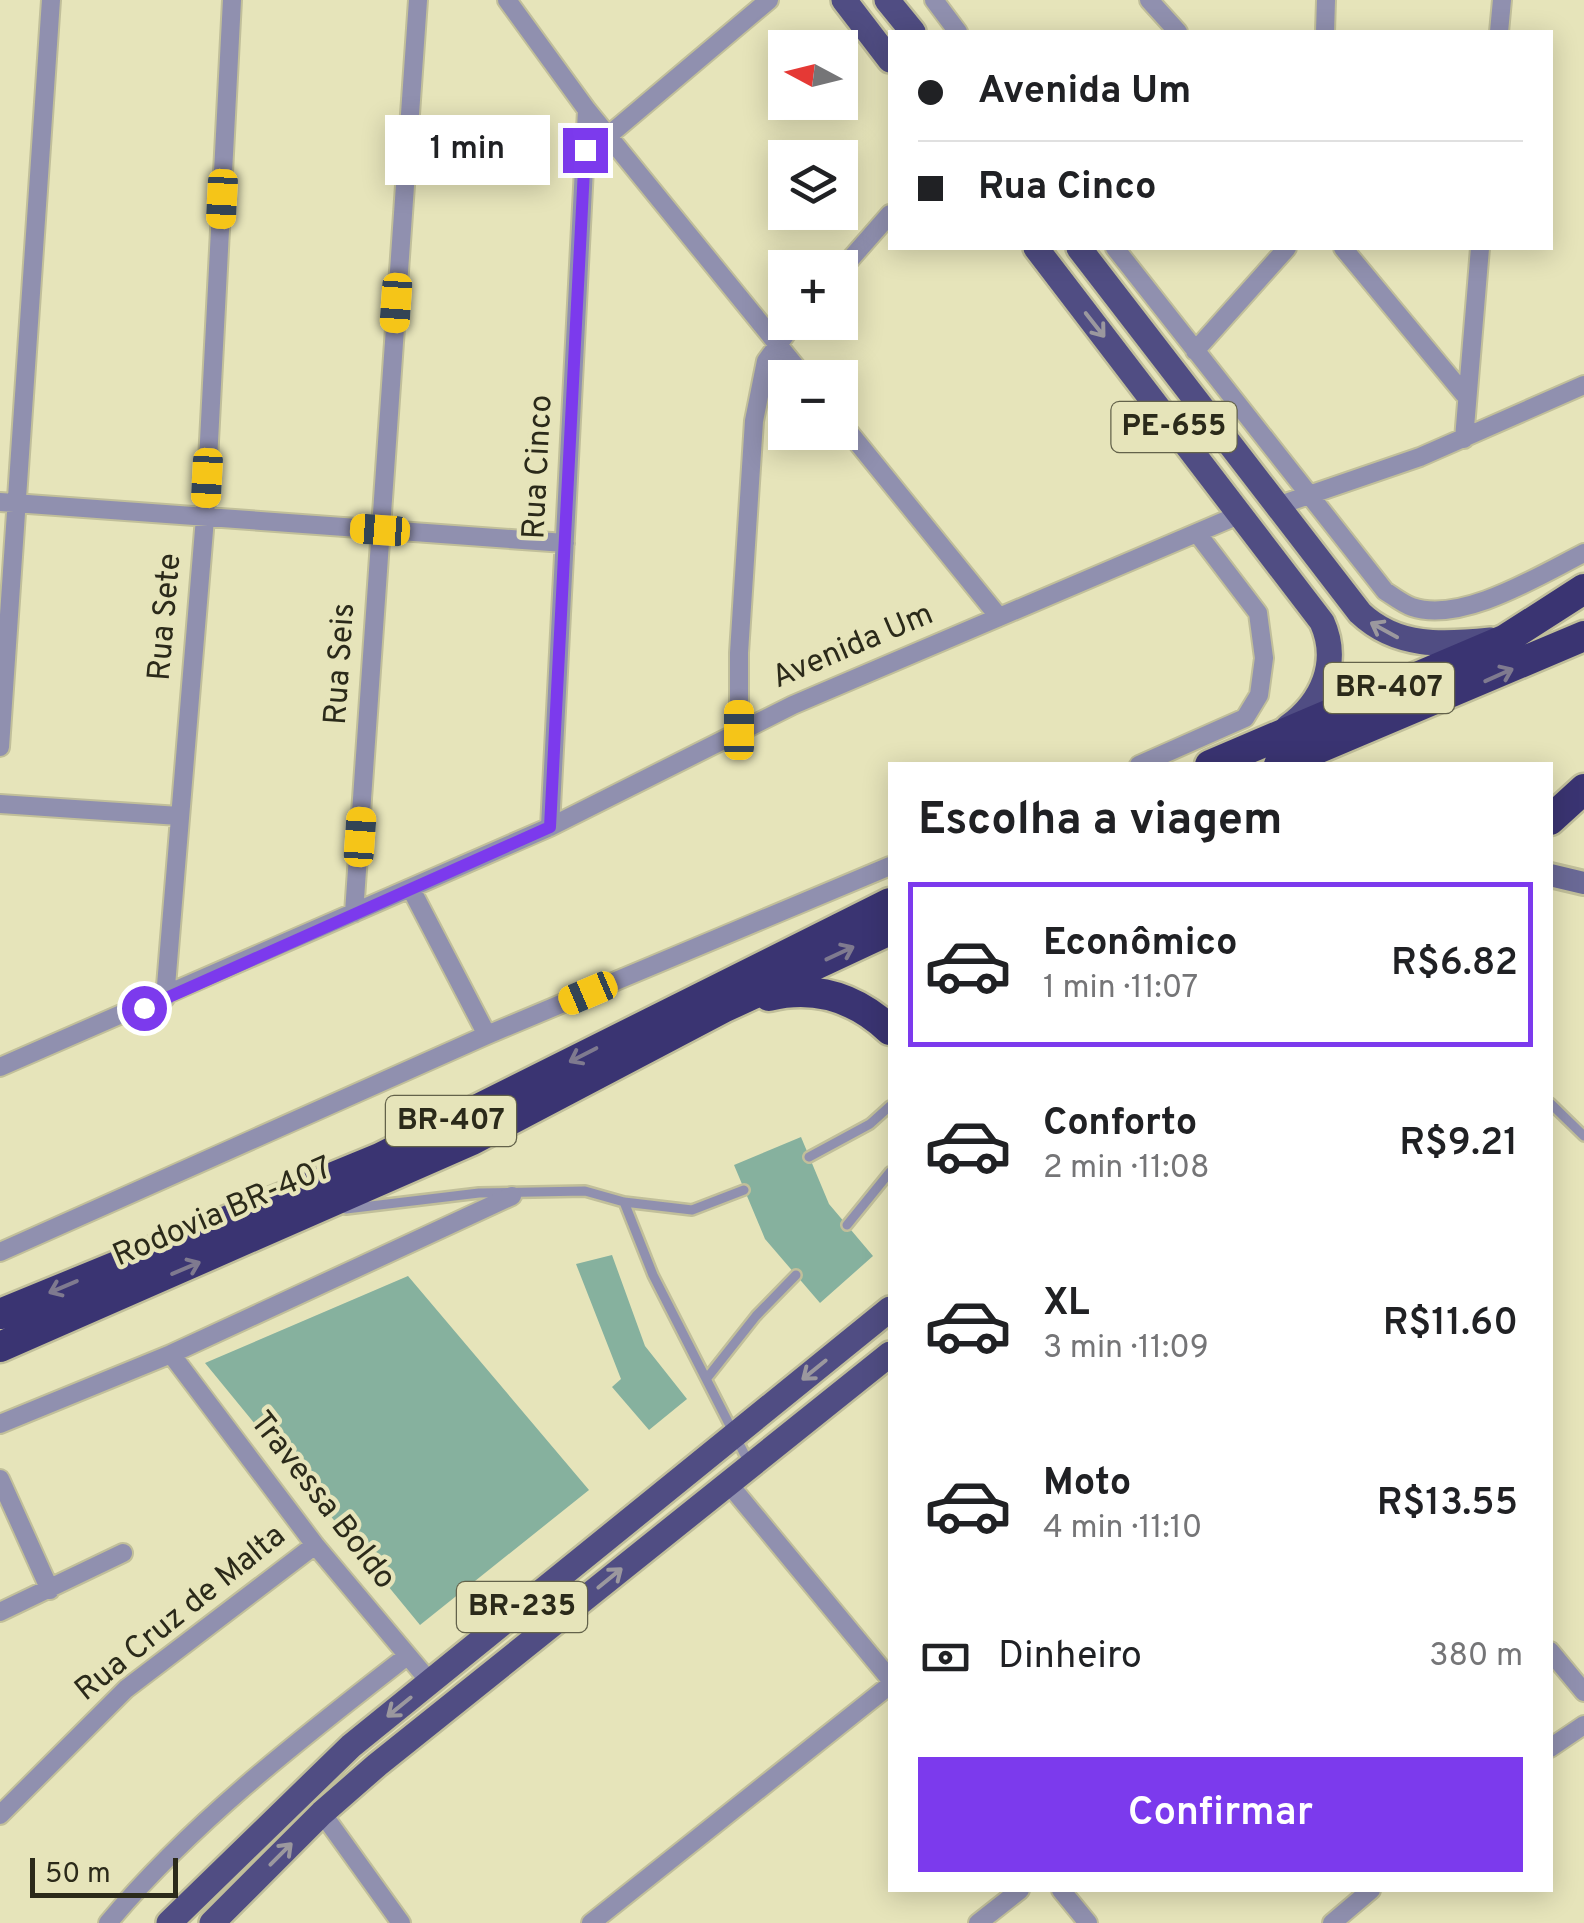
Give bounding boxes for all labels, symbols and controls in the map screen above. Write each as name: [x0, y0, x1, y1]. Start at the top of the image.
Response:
north arrow: [768, 30, 858, 120]
map controls: [768, 30, 858, 450]
text: Avenida Um: [978, 68, 1191, 117]
callout: 1 min: [385, 115, 550, 185]
route end: [563, 128, 608, 173]
text: 1 min: [430, 130, 505, 170]
button: layers: [768, 140, 858, 230]
text: Rua Cinco: [978, 164, 1156, 213]
car: [205, 168, 239, 230]
button: +: [768, 250, 858, 340]
car: [379, 272, 413, 334]
one-way arrow: [1085, 311, 1106, 338]
button: −: [768, 360, 858, 450]
street label: Rua Cinco: [515, 394, 563, 540]
road number: PE-655: [1112, 402, 1236, 452]
car: [190, 447, 224, 509]
car: [349, 513, 411, 547]
street label: Rua Sete: [141, 552, 191, 682]
street label: Avenida Um: [766, 595, 940, 699]
street label: Rua Seis: [317, 602, 365, 726]
one-way arrow: [1370, 620, 1399, 639]
road number: BR-407: [1324, 663, 1454, 713]
one-way arrow: [1483, 665, 1514, 683]
car: [724, 700, 754, 760]
text: Escolha a viagem: [918, 793, 1283, 850]
car: [343, 806, 377, 868]
icon: car: [923, 920, 1013, 1010]
text: Econômico: [1043, 920, 1238, 969]
text: R$6.82: [1391, 940, 1518, 989]
one-way arrow: [824, 943, 855, 961]
car: [555, 967, 621, 1019]
text: 1 min · 11:07: [1043, 969, 1198, 1009]
route start: [122, 986, 167, 1031]
one-way arrow: [569, 1046, 599, 1065]
road number: BR-407: [386, 1096, 516, 1146]
icon: car: [923, 1100, 1013, 1190]
text: Conforto: [1043, 1100, 1197, 1149]
text: R$9.21: [1399, 1120, 1518, 1169]
street label: Rodovia BR-407: [107, 1149, 339, 1277]
text: 2 min · 11:08: [1043, 1149, 1210, 1189]
one-way arrow: [170, 1258, 201, 1276]
one-way arrow: [49, 1279, 79, 1297]
icon: car: [923, 1280, 1013, 1370]
text: XL: [1043, 1280, 1090, 1329]
text: R$11.60: [1383, 1300, 1518, 1349]
text: 3 min · 11:09: [1043, 1329, 1209, 1369]
one-way arrow: [802, 1359, 828, 1381]
street label: Travessa Boldo: [240, 1404, 404, 1598]
icon: car: [923, 1460, 1013, 1550]
text: Moto: [1043, 1460, 1131, 1509]
text: R$13.55: [1377, 1480, 1518, 1529]
text: 4 min · 11:10: [1043, 1509, 1202, 1549]
street label: Rua Cruz de Malta: [68, 1517, 294, 1711]
one-way arrow: [596, 1568, 623, 1589]
road number: BR-235: [457, 1582, 587, 1632]
icon: cash: [918, 1630, 973, 1685]
text: Dinheiro: [998, 1633, 1142, 1682]
text: 380 m: [1429, 1637, 1523, 1677]
one-way arrow: [386, 1696, 412, 1718]
button: Confirmar: [918, 1757, 1523, 1872]
one-way arrow: [269, 1842, 293, 1866]
scale bar: [30, 1853, 178, 1898]
text: 50 m: [45, 1857, 111, 1893]

